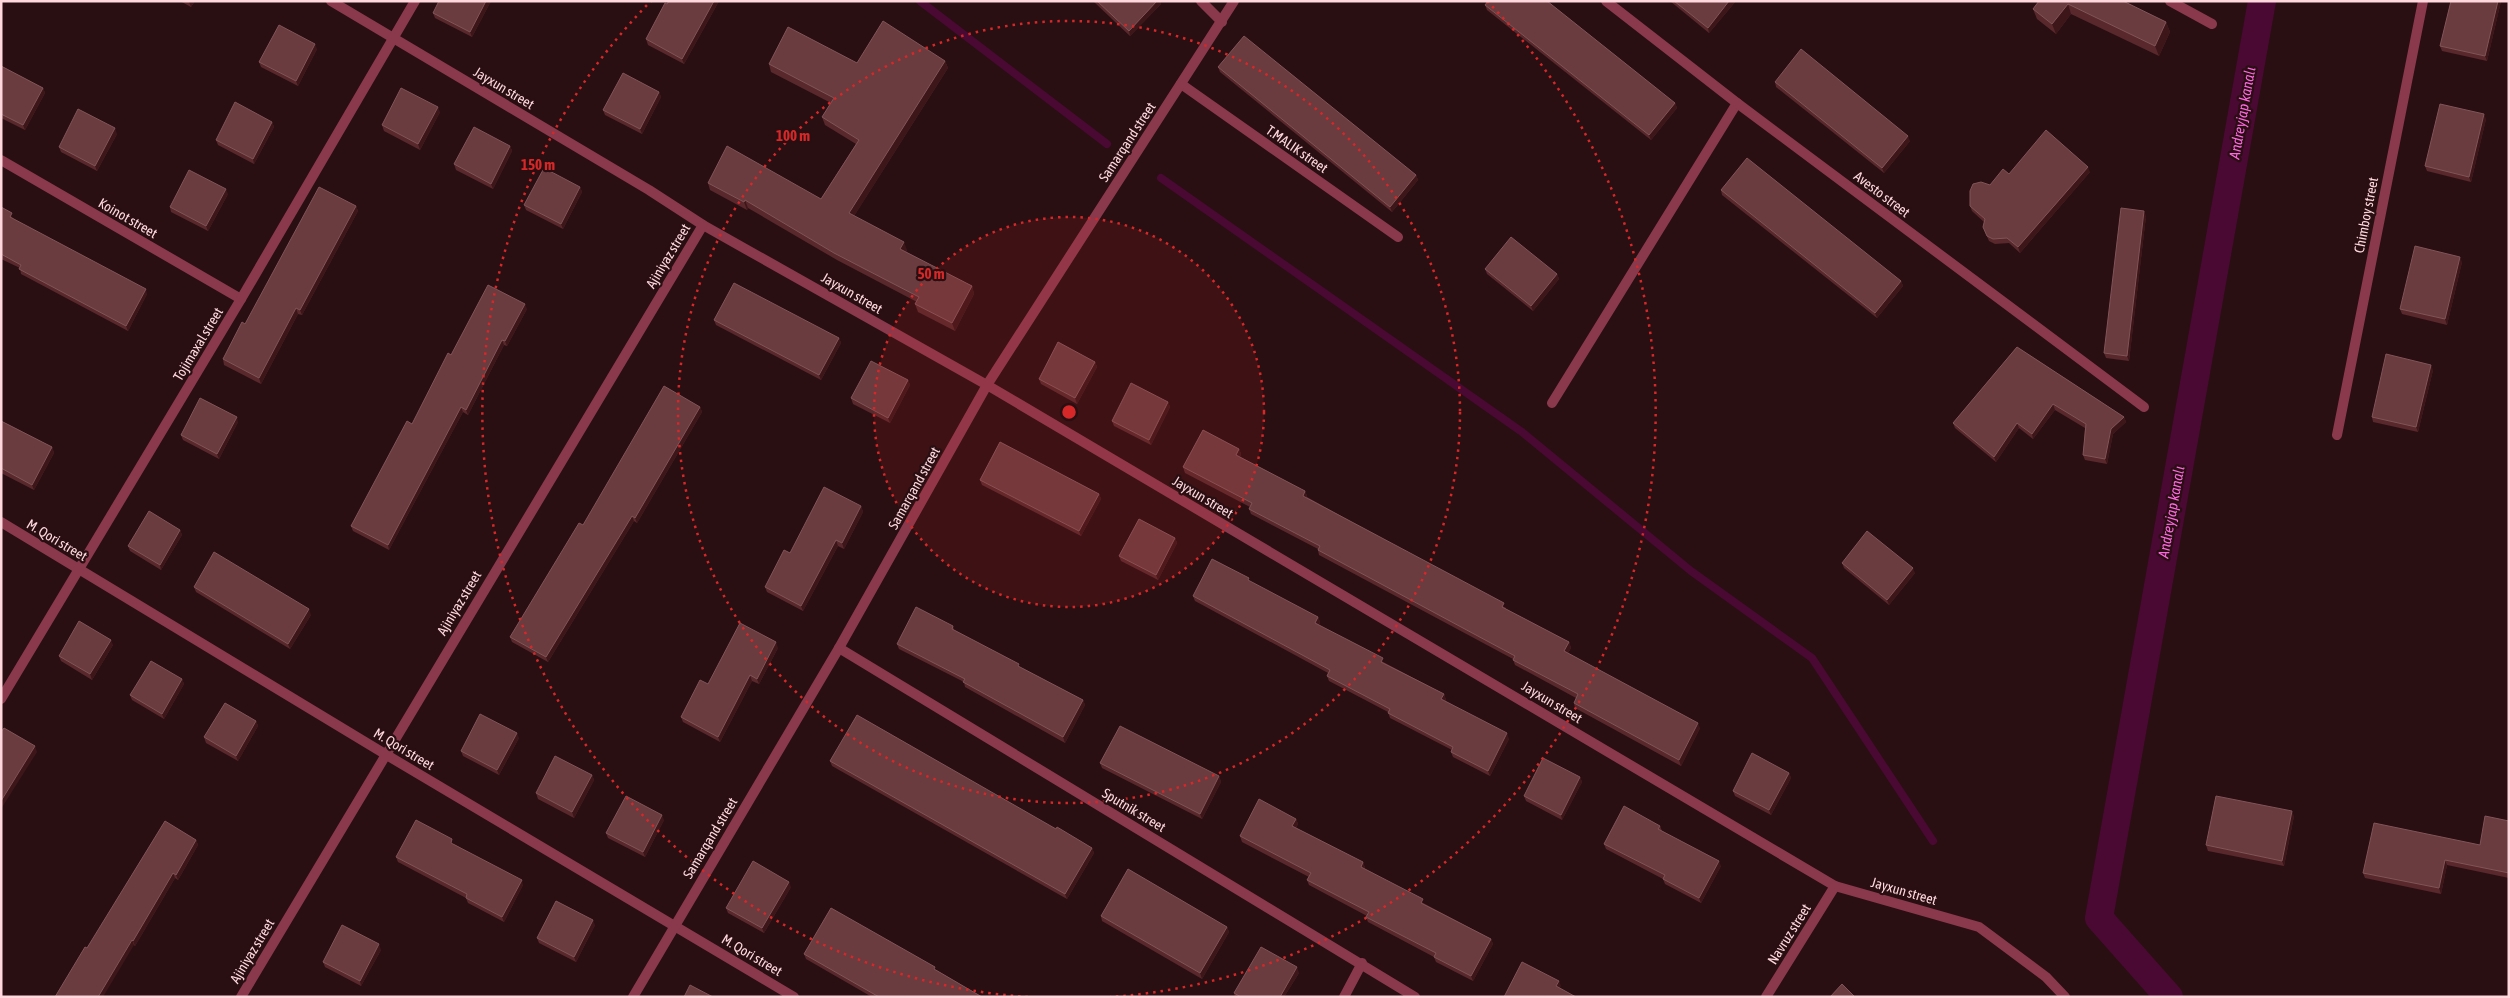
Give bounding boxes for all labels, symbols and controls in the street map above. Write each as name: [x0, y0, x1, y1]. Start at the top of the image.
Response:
street label: Jayxun street: [471, 64, 537, 112]
water label: Andreyjap kanalı: [2225, 65, 2259, 161]
street label: Samarqand street: [1095, 99, 1159, 185]
street label: T.MALIK street: [1263, 122, 1331, 176]
text: 100 m: [776, 127, 810, 144]
text: 150 m: [521, 156, 555, 173]
street label: Avesto street: [1851, 168, 1913, 220]
street label: Chimboy street: [2351, 176, 2381, 254]
street label: Koinot street: [96, 195, 160, 241]
street label: Ajiniyaz street: [643, 221, 693, 291]
text: 50 m: [918, 265, 945, 282]
street label: Jayxun street: [819, 269, 885, 317]
street label: Tojimaxal street: [170, 305, 226, 383]
centre of rings: [1060, 403, 1078, 421]
street label: Samarqand street: [885, 444, 943, 532]
water label: Andreyjap kanalı: [2154, 464, 2188, 560]
street label: Jayxun street: [1170, 473, 1236, 521]
street label: M. Qori street: [24, 516, 90, 564]
street label: Ajiniyaz street: [434, 568, 484, 638]
street label: Jayxun street: [1519, 678, 1585, 726]
street label: M. Qori street: [371, 725, 437, 773]
street label: Sputnik street: [1099, 785, 1169, 835]
street label: Samarqand street: [680, 795, 740, 881]
street label: Jayxun street: [1869, 874, 1939, 908]
street label: Navruz street: [1764, 901, 1814, 967]
street label: Ajiniyaz street: [227, 916, 277, 986]
street label: M. Qori street: [719, 931, 785, 979]

